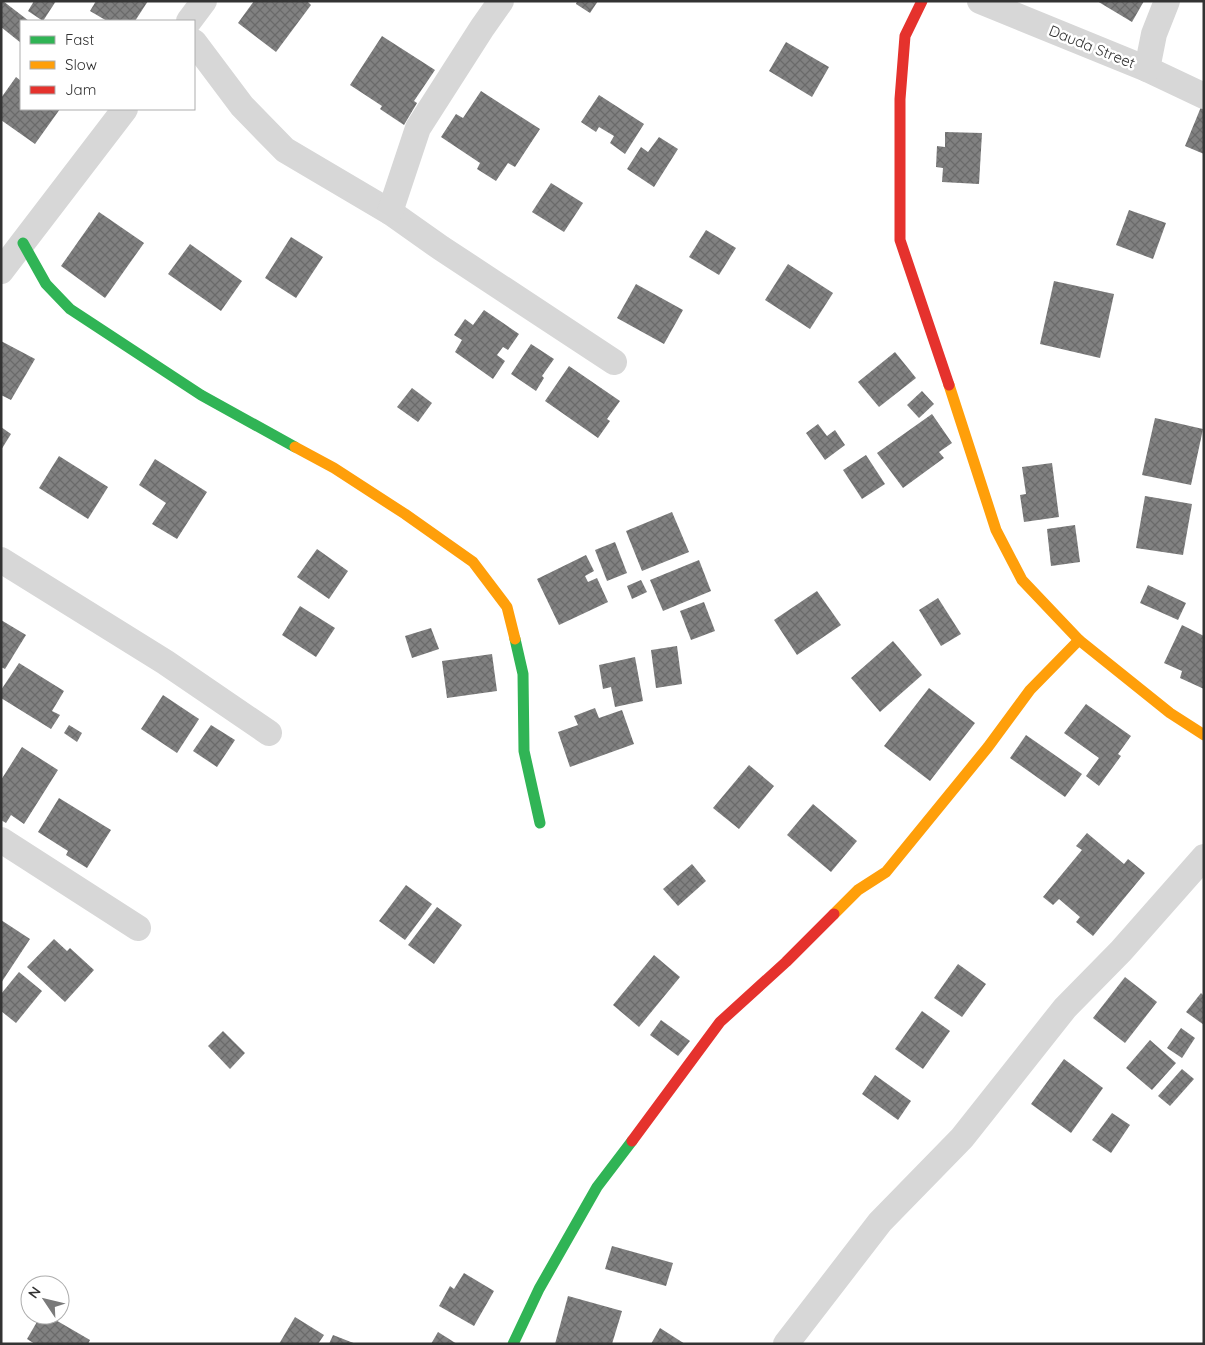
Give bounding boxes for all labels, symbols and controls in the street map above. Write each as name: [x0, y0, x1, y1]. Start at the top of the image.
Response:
legend: [20, 20, 195, 110]
street label: Dauda Street: [1046, 21, 1138, 72]
text: Fast: [65, 30, 94, 49]
text: Slow: [65, 55, 97, 74]
text: Jam: [65, 80, 96, 99]
north arrow: [20, 1275, 70, 1325]
text: N: [24, 1283, 45, 1302]

